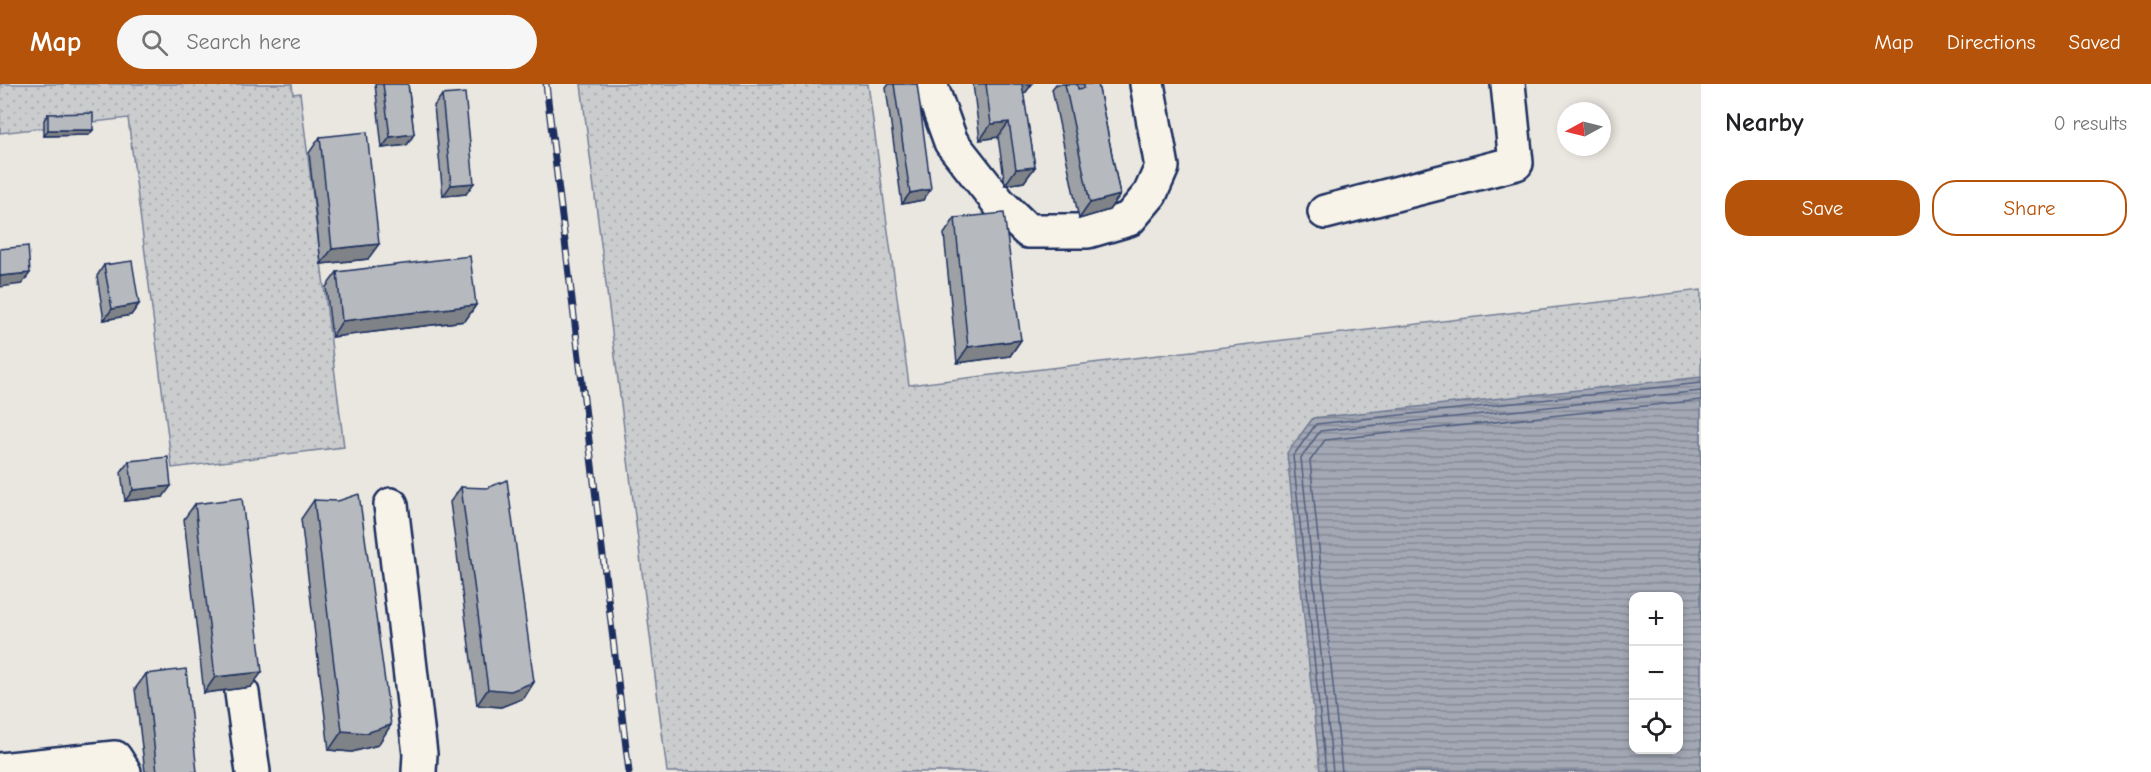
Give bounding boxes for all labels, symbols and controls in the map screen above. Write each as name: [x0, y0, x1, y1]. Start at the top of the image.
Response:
search box: [117, 15, 537, 69]
text: Map: [30, 26, 81, 58]
icon: search: [138, 26, 171, 59]
text: Search here: [186, 29, 301, 55]
text: Map: [1874, 30, 1914, 54]
text: Directions: [1947, 30, 2036, 54]
text: Saved: [2069, 30, 2121, 54]
north arrow: [1557, 102, 1611, 156]
text: Nearby: [1725, 108, 1804, 138]
text: 0 results: [2054, 112, 2127, 135]
button: Save: [1725, 180, 1920, 236]
button: Share: [1932, 180, 2127, 236]
map controls: [1629, 592, 1683, 754]
button: +: [1629, 592, 1683, 646]
button: −: [1629, 646, 1683, 700]
button: locate: [1629, 700, 1683, 754]

